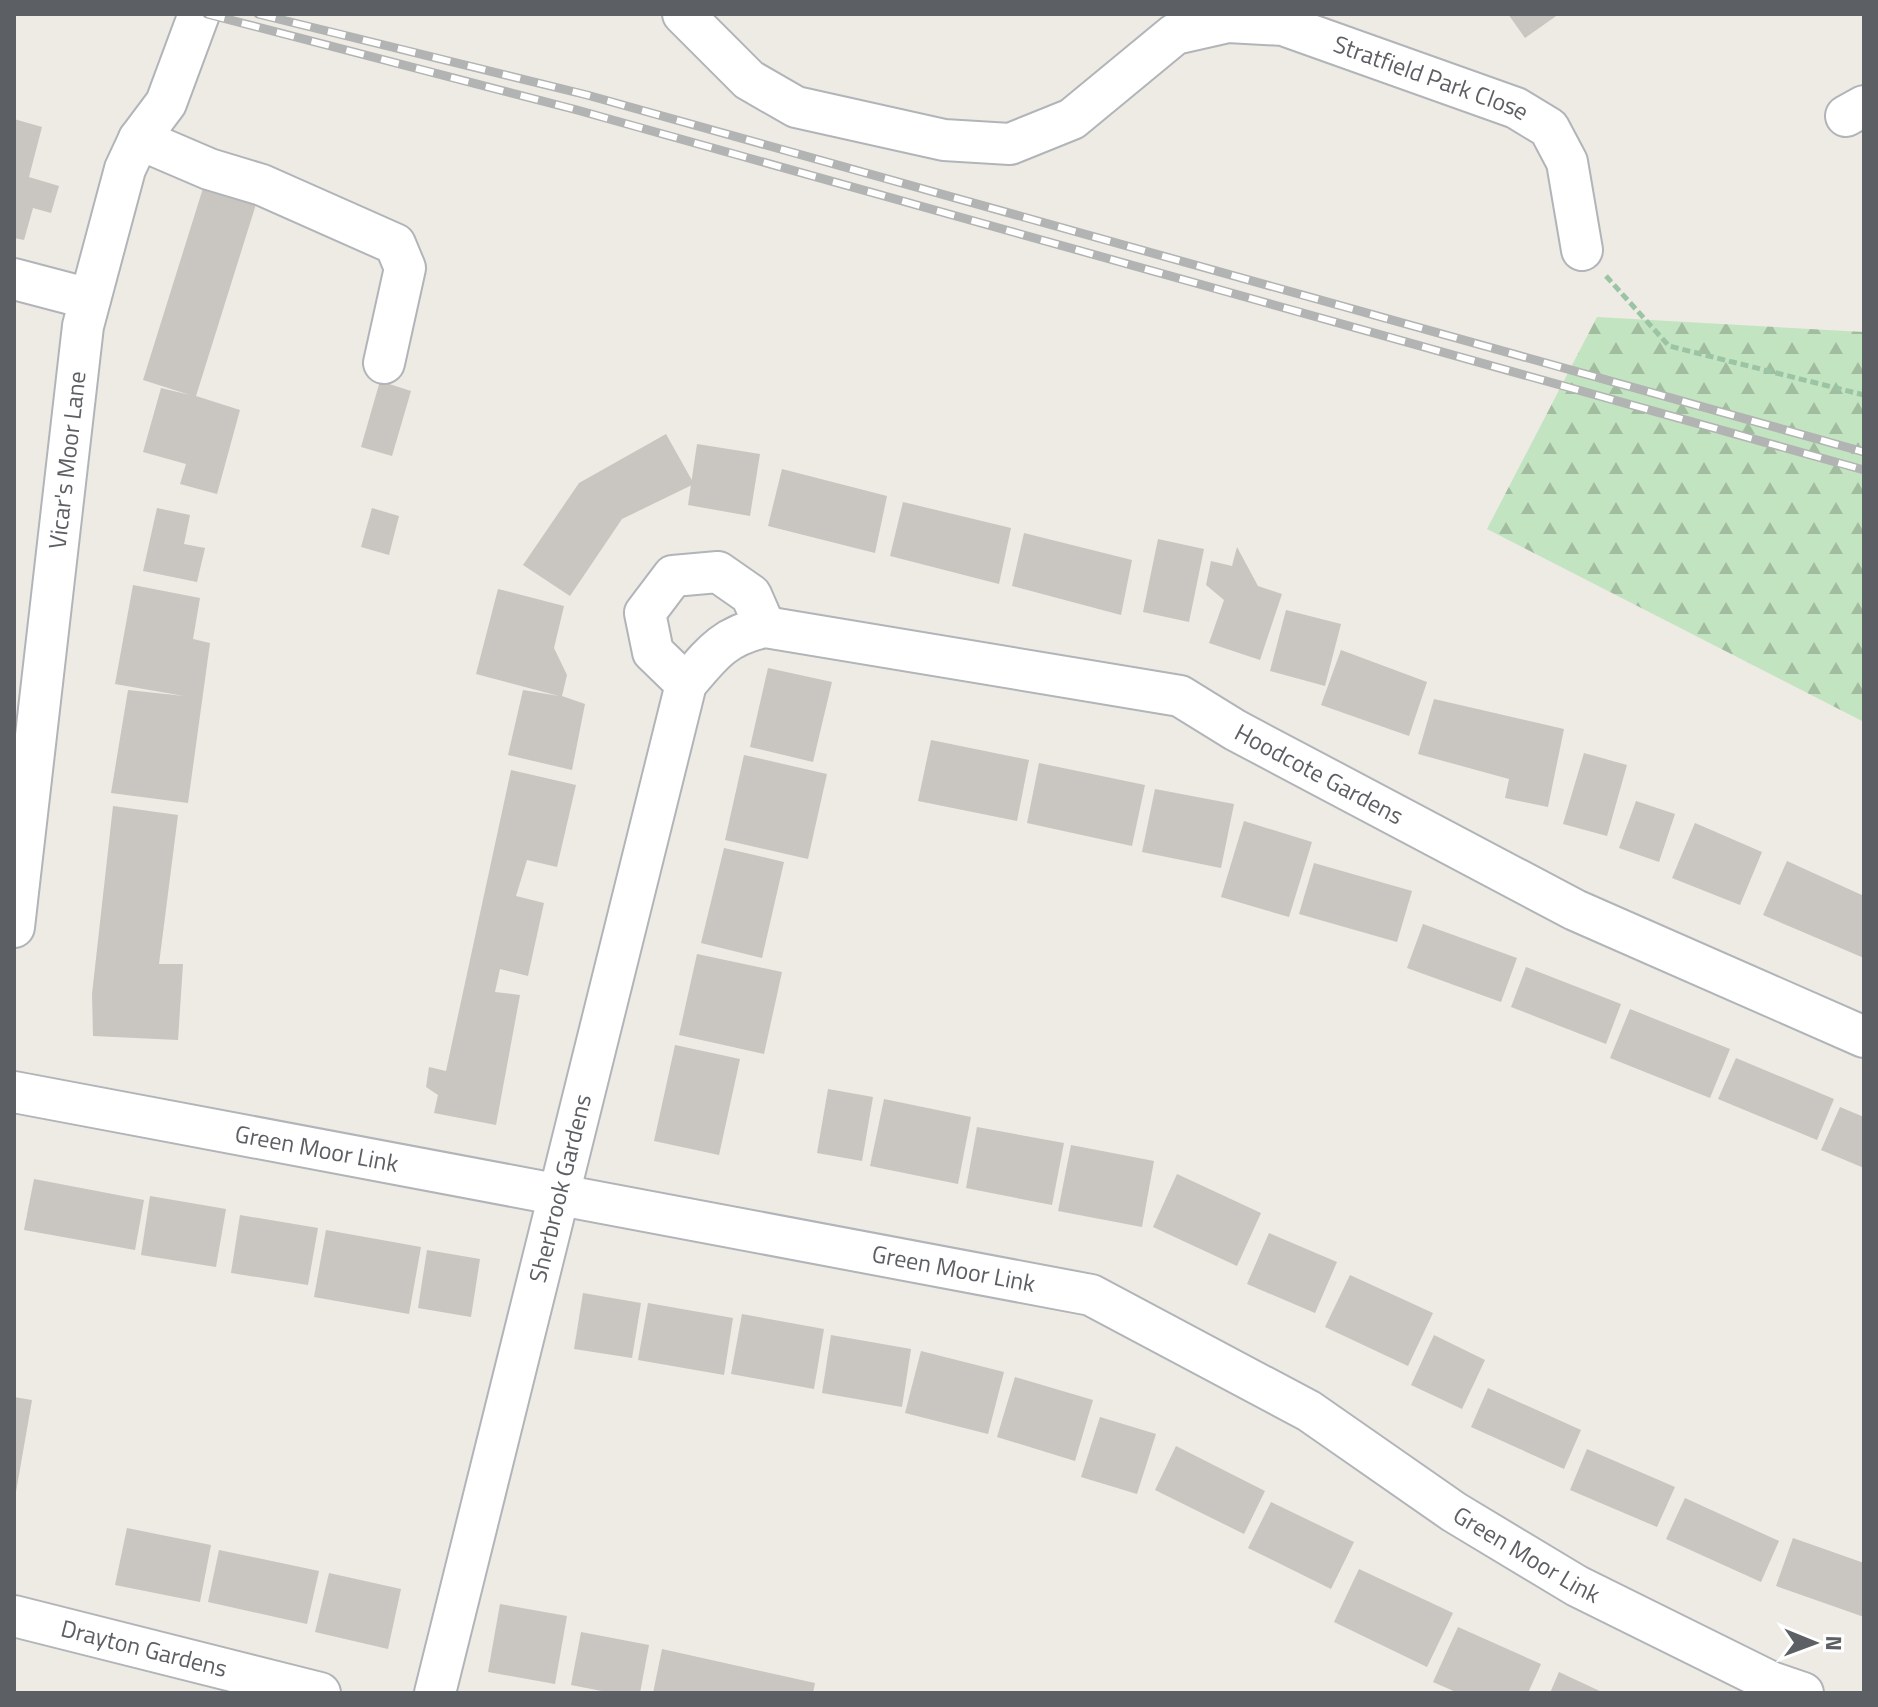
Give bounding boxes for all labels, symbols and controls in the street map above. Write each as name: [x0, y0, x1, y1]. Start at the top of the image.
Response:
street label: Stratfield Park Close: [1329, 25, 1536, 129]
street label: Vicar's Moor Lane: [39, 369, 95, 551]
street label: Hoodcote Gardens: [1228, 714, 1410, 833]
street label: Sherbrook Gardens: [519, 1090, 600, 1286]
street label: Green Moor Link: [232, 1115, 402, 1181]
street label: Green Moor Link: [869, 1235, 1039, 1301]
street label: Green Moor Link: [1447, 1497, 1607, 1612]
north arrow: [1774, 1603, 1854, 1683]
street label: Drayton Gardens: [57, 1609, 231, 1686]
text: N: [1817, 1635, 1851, 1651]

